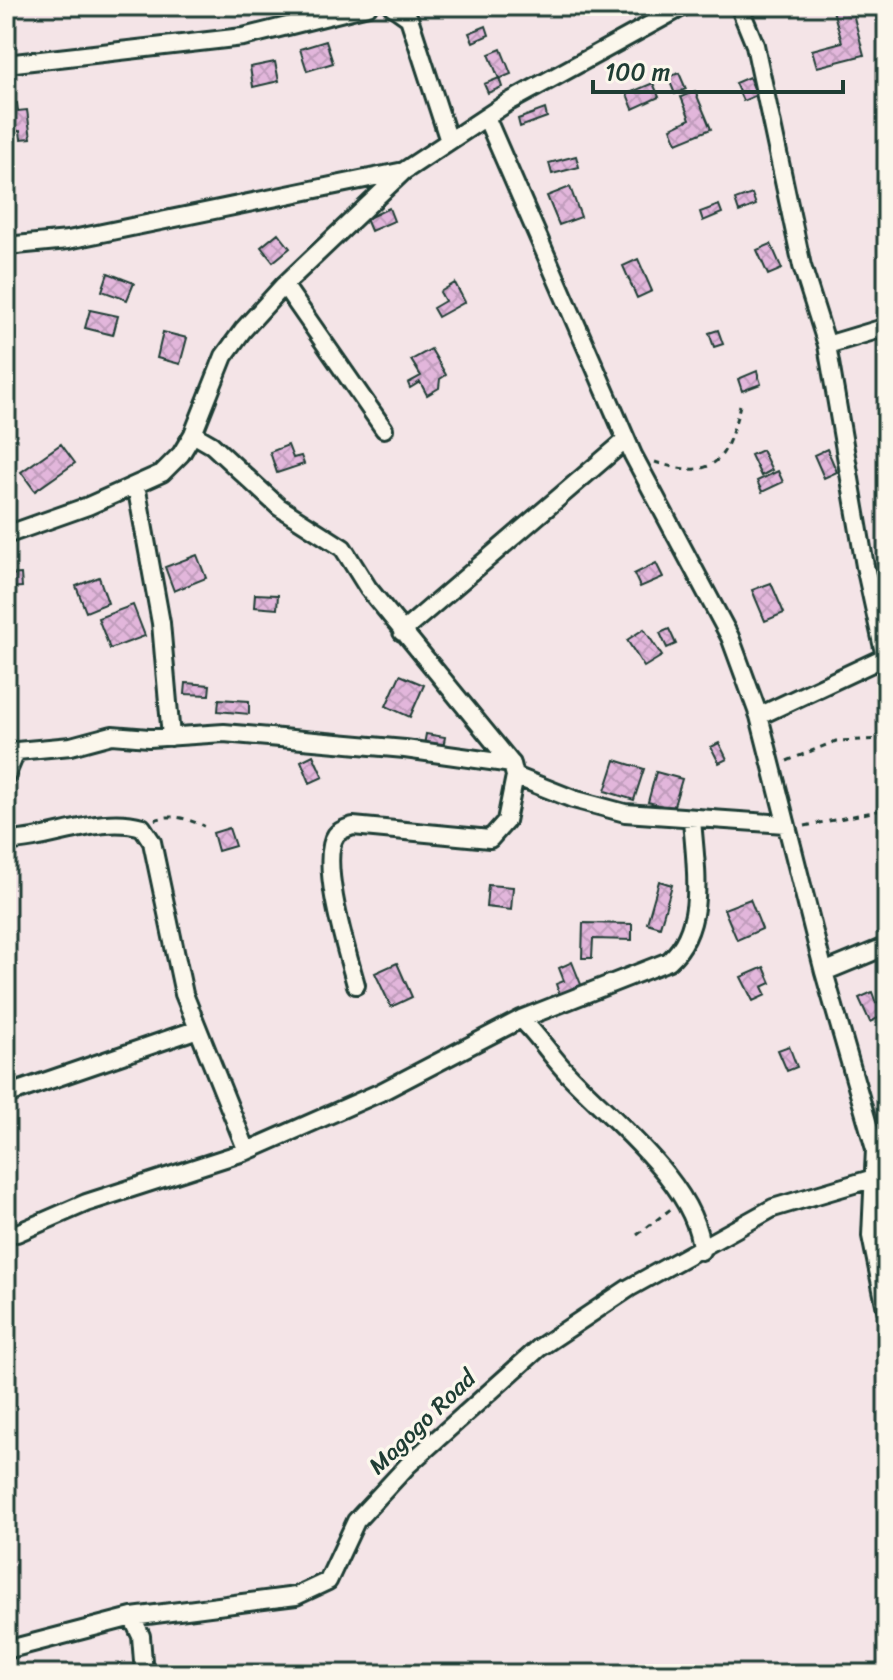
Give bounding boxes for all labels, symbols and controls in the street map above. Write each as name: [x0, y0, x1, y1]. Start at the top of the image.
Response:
scale bar: [593, 44, 843, 94]
text: 100 m: [605, 51, 670, 93]
street label: Magogo Road: [358, 1358, 487, 1485]

